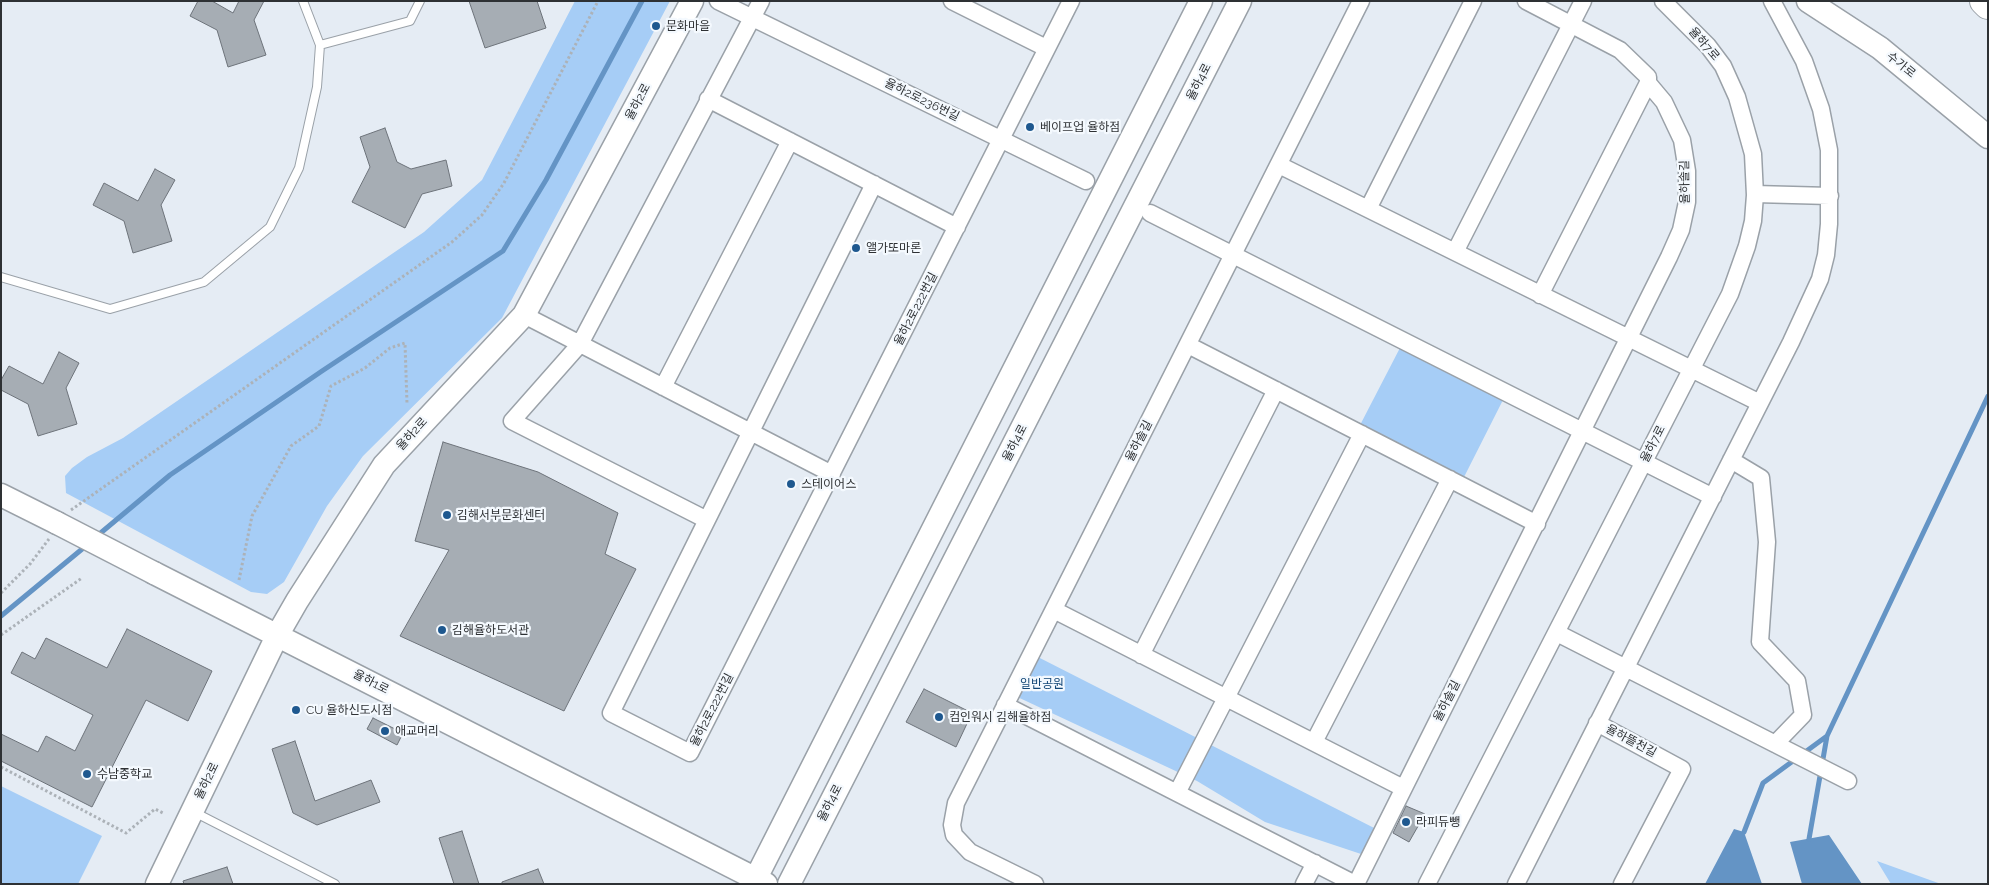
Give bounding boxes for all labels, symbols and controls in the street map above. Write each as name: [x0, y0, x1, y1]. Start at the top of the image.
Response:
place label: 문화마을: [666, 19, 710, 33]
marker: 문화마을: [650, 20, 662, 32]
street label: 율하7로: [1686, 24, 1722, 64]
street label: 수가로: [1884, 49, 1918, 81]
street label: 율하4로: [1184, 61, 1214, 103]
street label: 율하2로236번길: [882, 76, 962, 124]
street label: 율하2로: [622, 81, 654, 123]
place label: 베이프업 율하점: [1040, 120, 1120, 134]
marker: 베이프업 율하점: [1024, 121, 1036, 133]
street label: 율하솔길: [1677, 160, 1693, 204]
place label: 앨가또마론: [866, 241, 921, 255]
marker: 앨가또마론: [850, 242, 862, 254]
street label: 율하2로222번길: [891, 270, 941, 348]
street label: 율하2로: [393, 415, 431, 453]
street label: 율하솔길: [1123, 418, 1155, 464]
street label: 율하4로: [1000, 422, 1030, 464]
street label: 율하7로: [1638, 423, 1668, 465]
place label: 스테이어스: [801, 477, 856, 491]
marker: 스테이어스: [785, 478, 797, 490]
place label: 김해서부문화센터: [457, 508, 545, 522]
marker: 김해서부문화센터: [441, 509, 453, 521]
place label: 김해율하도서관: [452, 623, 529, 637]
marker: 김해율하도서관: [436, 624, 448, 636]
street label: 율하1로: [351, 667, 391, 697]
street label: 율하2로222번길: [687, 671, 737, 749]
park label: 일반공원: [1020, 677, 1064, 691]
street label: 율하솔길: [1431, 678, 1463, 724]
place label: CU 율하신도시점: [306, 703, 393, 717]
marker: CU 율하신도시점: [290, 704, 302, 716]
place label: 컴인워시 김해율하점: [949, 710, 1051, 724]
marker: 컴인워시 김해율하점: [933, 711, 945, 723]
street label: 율하뜰천길: [1603, 722, 1659, 760]
place label: 애교머리: [395, 724, 439, 738]
marker: 애교머리: [379, 725, 391, 737]
street label: 율하2로: [192, 760, 222, 802]
place label: 수남중학교: [97, 767, 152, 781]
marker: 수남중학교: [81, 768, 93, 780]
street label: 율하4로: [815, 782, 845, 824]
place label: 라피듀뺑: [1416, 815, 1460, 829]
marker: 라피듀뺑: [1400, 816, 1412, 828]

